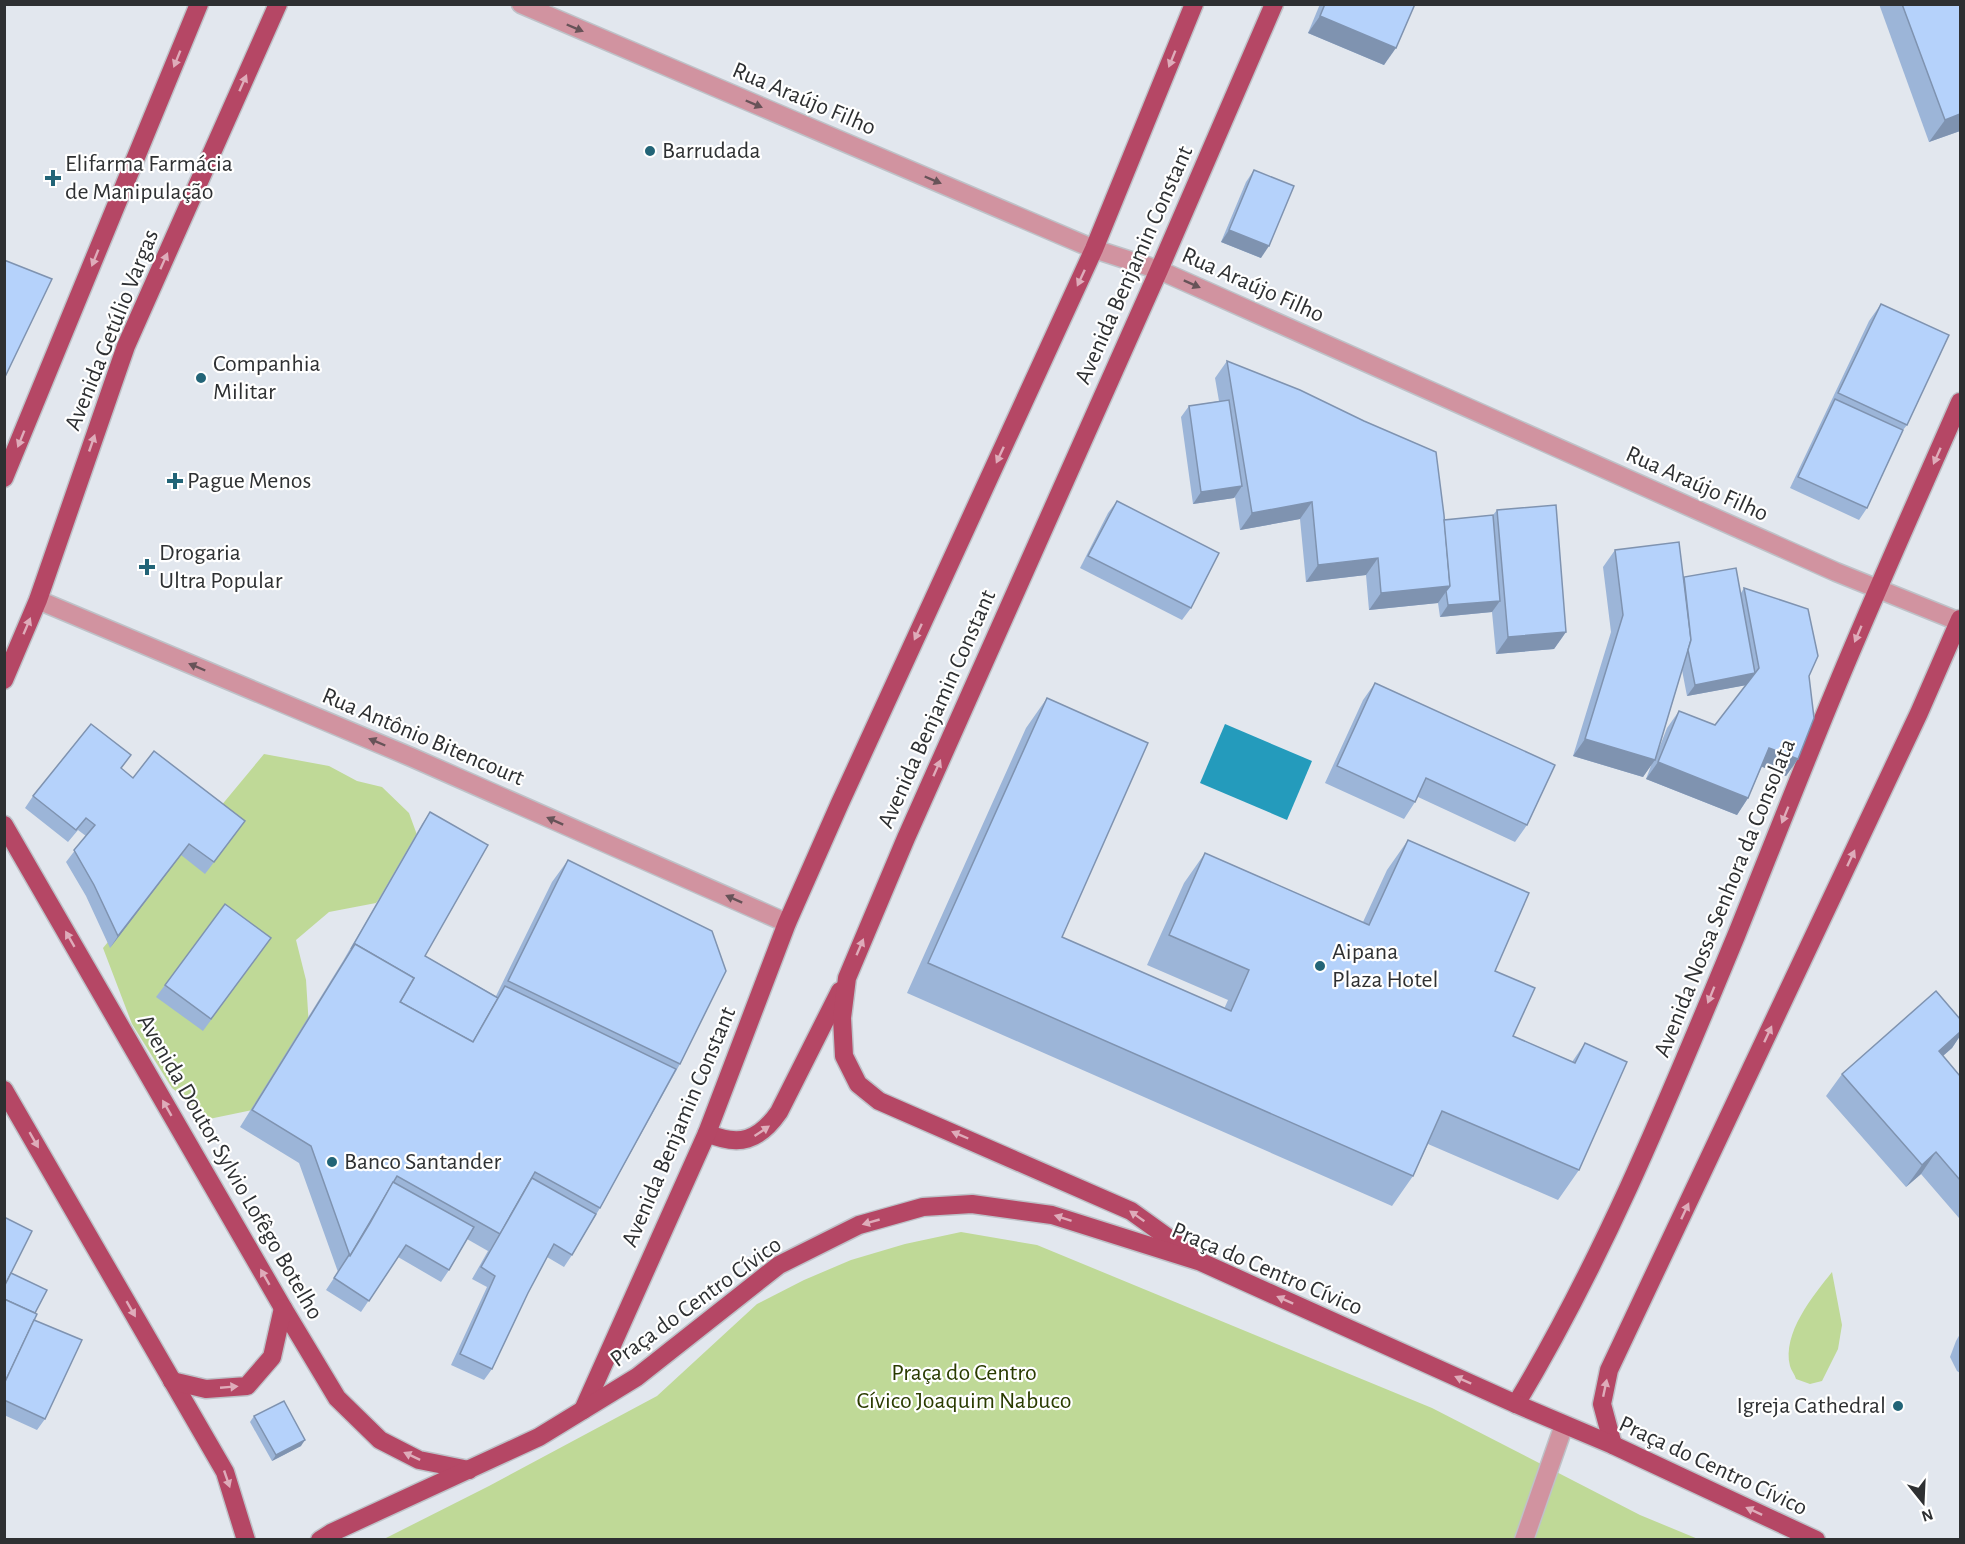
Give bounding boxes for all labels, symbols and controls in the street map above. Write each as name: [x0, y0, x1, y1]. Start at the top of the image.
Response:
one-way arrow: [566, 23, 583, 32]
one-way arrow: [172, 50, 182, 68]
one-way arrow: [1167, 50, 1177, 68]
street label: Rua Araújo Filho: [729, 58, 879, 140]
one-way arrow: [239, 75, 248, 92]
one-way arrow: [745, 100, 763, 109]
place label: Barrudada: [662, 139, 760, 163]
street label: Avenida Benjamin Constant: [1071, 142, 1198, 388]
marker: Barrudada: [643, 144, 657, 158]
place label: Elifarma Farmácia de Manipulação: [65, 152, 233, 204]
marker: Elifarma Farmácia de Manipulação: [46, 171, 60, 185]
one-way arrow: [925, 176, 942, 185]
street label: Avenida Getúlio Vargas: [61, 226, 163, 434]
street label: Rua Araújo Filho: [1178, 243, 1328, 327]
one-way arrow: [90, 250, 100, 268]
one-way arrow: [159, 253, 168, 270]
one-way arrow: [1076, 269, 1086, 287]
one-way arrow: [1183, 280, 1201, 290]
place label: Companhia Militar: [213, 352, 321, 404]
marker: Companhia Militar: [194, 371, 208, 385]
one-way arrow: [16, 430, 26, 448]
one-way arrow: [88, 433, 98, 451]
street label: Rua Araújo Filho: [1622, 442, 1772, 526]
one-way arrow: [995, 446, 1004, 463]
one-way arrow: [1932, 447, 1941, 464]
place label: Pague Menos: [187, 469, 311, 493]
marker: Pague Menos: [168, 474, 182, 488]
place label: Drogaria Ultra Popular: [159, 541, 283, 593]
marker: Drogaria Ultra Popular: [140, 560, 154, 574]
street label: Avenida Benjamin Constant: [874, 586, 1001, 832]
one-way arrow: [23, 617, 32, 635]
one-way arrow: [914, 624, 923, 641]
one-way arrow: [1854, 626, 1863, 643]
one-way arrow: [187, 662, 205, 672]
street label: Rua Antônio Bitencourt: [319, 684, 528, 791]
street label: Avenida Nossa Senhora da Consolata: [1650, 735, 1800, 1061]
one-way arrow: [368, 738, 385, 747]
one-way arrow: [933, 759, 942, 776]
one-way arrow: [1780, 806, 1789, 824]
one-way arrow: [547, 816, 564, 825]
one-way arrow: [1846, 849, 1855, 866]
one-way arrow: [725, 895, 742, 904]
one-way arrow: [65, 930, 75, 947]
one-way arrow: [855, 937, 865, 955]
place label: Aipana Plaza Hotel: [1332, 940, 1438, 992]
marker: Aipana Plaza Hotel: [1313, 959, 1327, 973]
one-way arrow: [1706, 987, 1716, 1005]
street label: Avenida Benjamin Constant: [618, 1003, 741, 1250]
street label: Avenida Doutor Sylvio Lofêgo Botelho: [133, 1010, 327, 1324]
one-way arrow: [1763, 1026, 1772, 1043]
one-way arrow: [162, 1100, 173, 1116]
one-way arrow: [753, 1125, 769, 1137]
one-way arrow: [950, 1130, 968, 1140]
one-way arrow: [29, 1132, 39, 1149]
place label: Banco Santander: [344, 1150, 502, 1174]
marker: Banco Santander: [325, 1155, 339, 1169]
one-way arrow: [1680, 1202, 1689, 1219]
one-way arrow: [1129, 1211, 1145, 1222]
one-way arrow: [1054, 1213, 1072, 1222]
one-way arrow: [862, 1218, 880, 1227]
street label: Praça do Centro Cívico: [1168, 1218, 1366, 1320]
street label: Praça do Centro Cívico: [606, 1232, 786, 1372]
one-way arrow: [260, 1268, 270, 1285]
one-way arrow: [1275, 1295, 1293, 1305]
one-way arrow: [126, 1301, 137, 1317]
park label: Praça do Centro Cívico Joaquim Nabuco: [856, 1361, 1072, 1413]
one-way arrow: [1453, 1375, 1471, 1385]
one-way arrow: [1601, 1379, 1611, 1398]
one-way arrow: [220, 1382, 239, 1392]
place label: Igreja Cathedral: [1737, 1394, 1886, 1418]
marker: Igreja Cathedral: [1891, 1399, 1905, 1413]
street label: Praça do Centro Cívico: [1615, 1412, 1811, 1520]
one-way arrow: [403, 1452, 420, 1461]
one-way arrow: [223, 1470, 232, 1488]
north arrow: [1893, 1472, 1953, 1532]
text: N: [1920, 1506, 1935, 1525]
one-way arrow: [1746, 1507, 1763, 1516]

